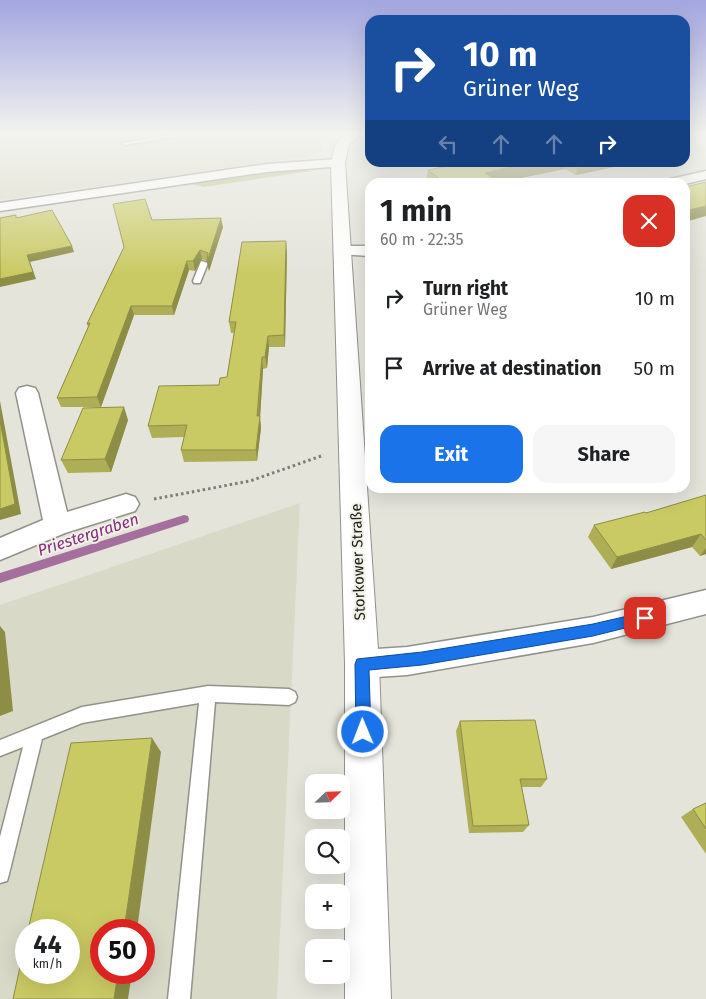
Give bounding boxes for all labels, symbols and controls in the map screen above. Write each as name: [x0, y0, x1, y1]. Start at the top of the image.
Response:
text: 10 m: [463, 33, 538, 75]
icon: right: [380, 35, 445, 100]
text: Grüner Weg: [463, 75, 579, 102]
icon: left: [434, 130, 462, 158]
icon: ahead: [487, 130, 515, 158]
icon: ahead: [540, 130, 568, 158]
icon: right: [593, 130, 621, 158]
text: 1 min: [380, 193, 452, 229]
button: close: [623, 195, 675, 247]
text: 60 m · 22:35: [380, 230, 464, 249]
text: Turn right: [423, 277, 508, 300]
icon: right: [380, 284, 408, 312]
text: 10 m: [635, 287, 675, 310]
text: Grüner Weg: [423, 300, 507, 319]
icon: arrive: [380, 354, 408, 382]
text: Arrive at destination: [423, 357, 602, 380]
text: 50 m: [634, 357, 675, 380]
button: Exit: [380, 425, 523, 483]
button: Share: [533, 425, 675, 483]
street label: Storkower Straße: [347, 503, 369, 621]
water label: Priestergraben: [35, 509, 141, 560]
pin: [624, 597, 666, 639]
icon: arrive: [631, 604, 659, 632]
position arrow: [336, 705, 388, 757]
north arrow: [305, 774, 350, 819]
map controls: [305, 774, 350, 984]
button: search: [305, 829, 350, 874]
button: +: [305, 884, 350, 929]
speed limit sign: 50: [90, 919, 155, 984]
text: 44: [33, 930, 62, 960]
button: −: [305, 939, 350, 984]
text: km/h: [33, 957, 62, 971]

